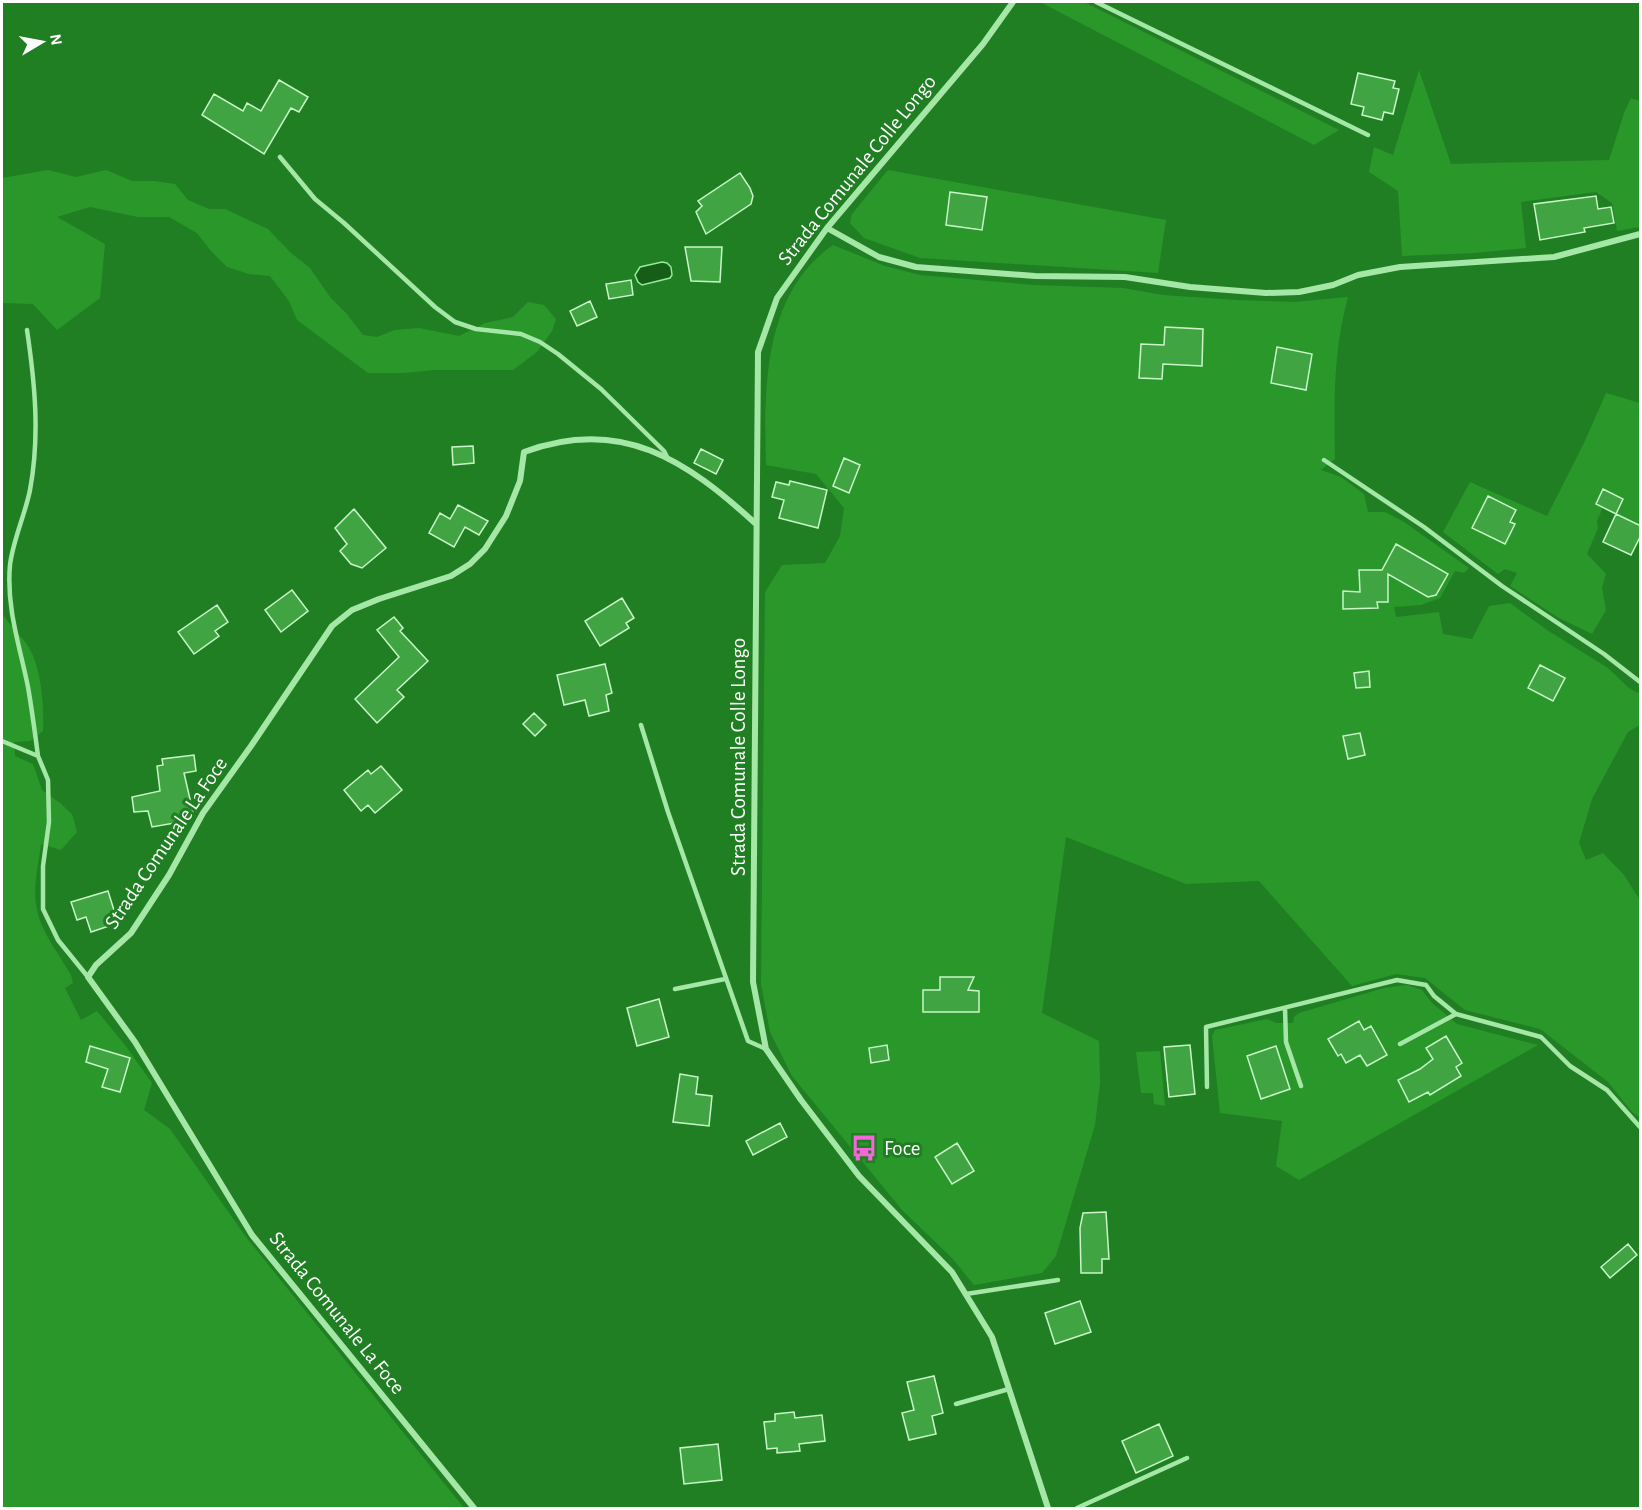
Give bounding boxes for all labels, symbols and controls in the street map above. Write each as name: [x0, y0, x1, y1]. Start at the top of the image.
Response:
north arrow: [12, 12, 72, 72]
text: N: [47, 33, 65, 46]
street label: Strada Comunale Colle Longo: [774, 71, 940, 269]
street label: Strada Comunale Colle Longo: [728, 638, 749, 876]
street label: Strada Comunale La Foce: [101, 753, 231, 933]
bus stop icon: Foce: [849, 1133, 879, 1163]
place label: Foce: [884, 1138, 920, 1159]
street label: Strada Comunale La Foce: [265, 1228, 409, 1398]

